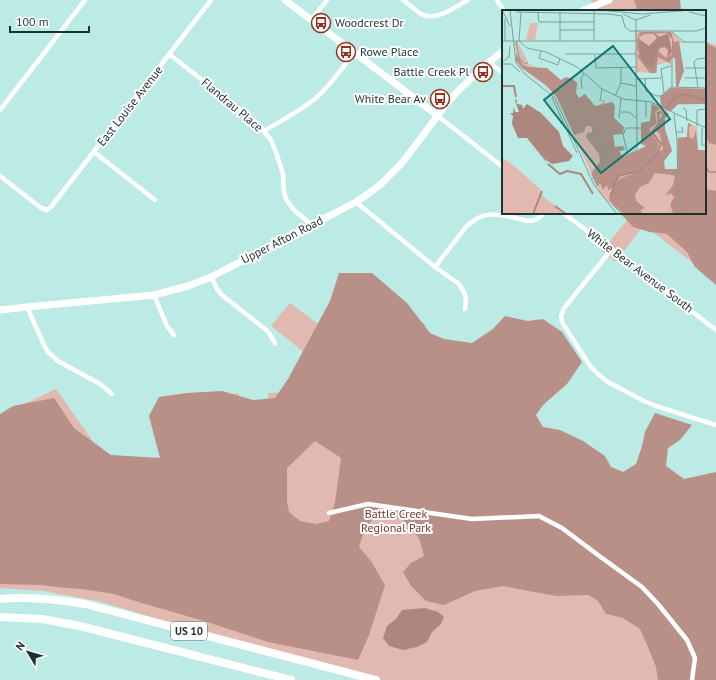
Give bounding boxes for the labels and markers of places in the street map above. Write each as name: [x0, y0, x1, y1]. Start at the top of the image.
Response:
bus stop icon: Woodcrest Dr: [310, 12, 332, 34]
place label: Woodcrest Dr: [335, 15, 404, 30]
bus stop icon: Rowe Place: [335, 41, 357, 63]
place label: Rowe Place: [360, 44, 418, 59]
bus stop icon: Battle Creek Pl: [472, 61, 494, 83]
place label: Battle Creek Pl: [394, 64, 469, 79]
bus stop icon: White Bear Av: [429, 88, 451, 110]
place label: White Bear Av: [355, 91, 426, 106]

